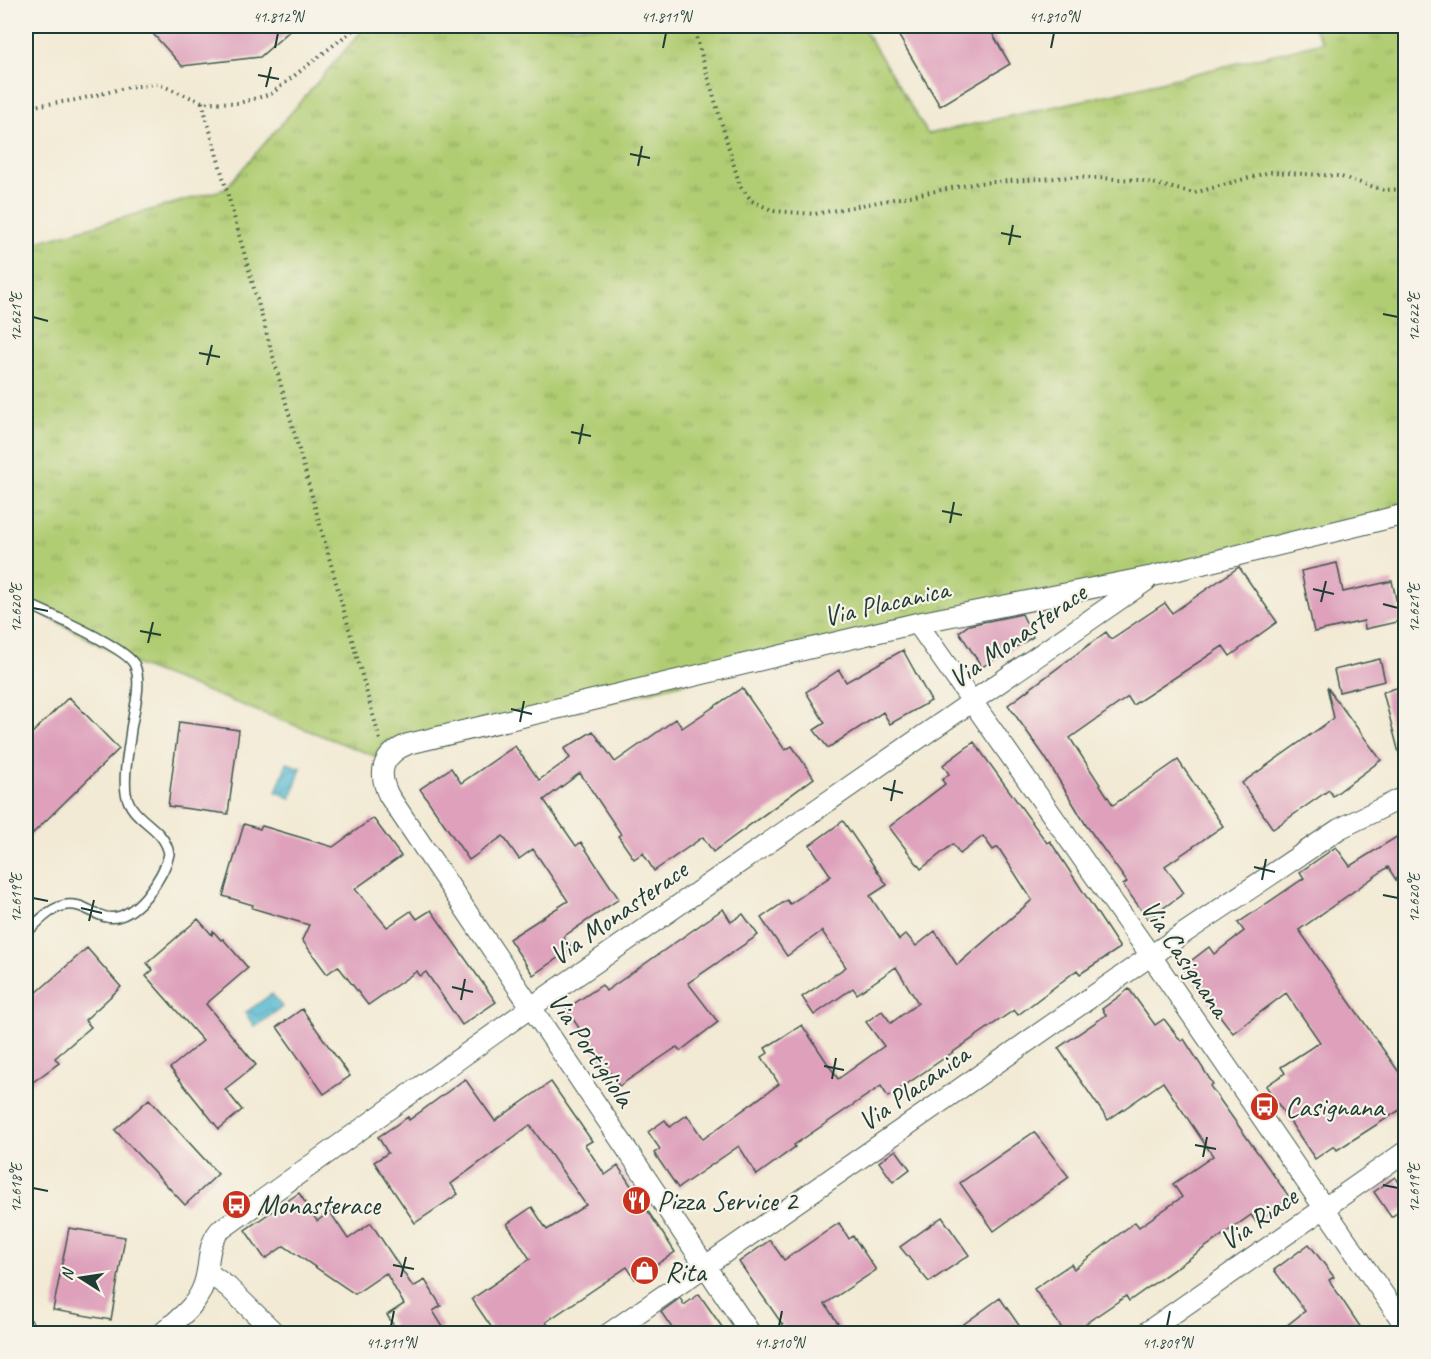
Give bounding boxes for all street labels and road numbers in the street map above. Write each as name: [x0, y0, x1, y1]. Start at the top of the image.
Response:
street label: Via Placanica: [820, 571, 955, 634]
street label: Via Monasterace: [942, 574, 1095, 696]
street label: Via Monasterace: [543, 851, 696, 973]
street label: Via Casignana: [1133, 893, 1239, 1026]
street label: Via Portigliola: [540, 985, 644, 1115]
street label: Via Placanica: [851, 1035, 978, 1138]
street label: Via Riace: [1212, 1178, 1306, 1258]

